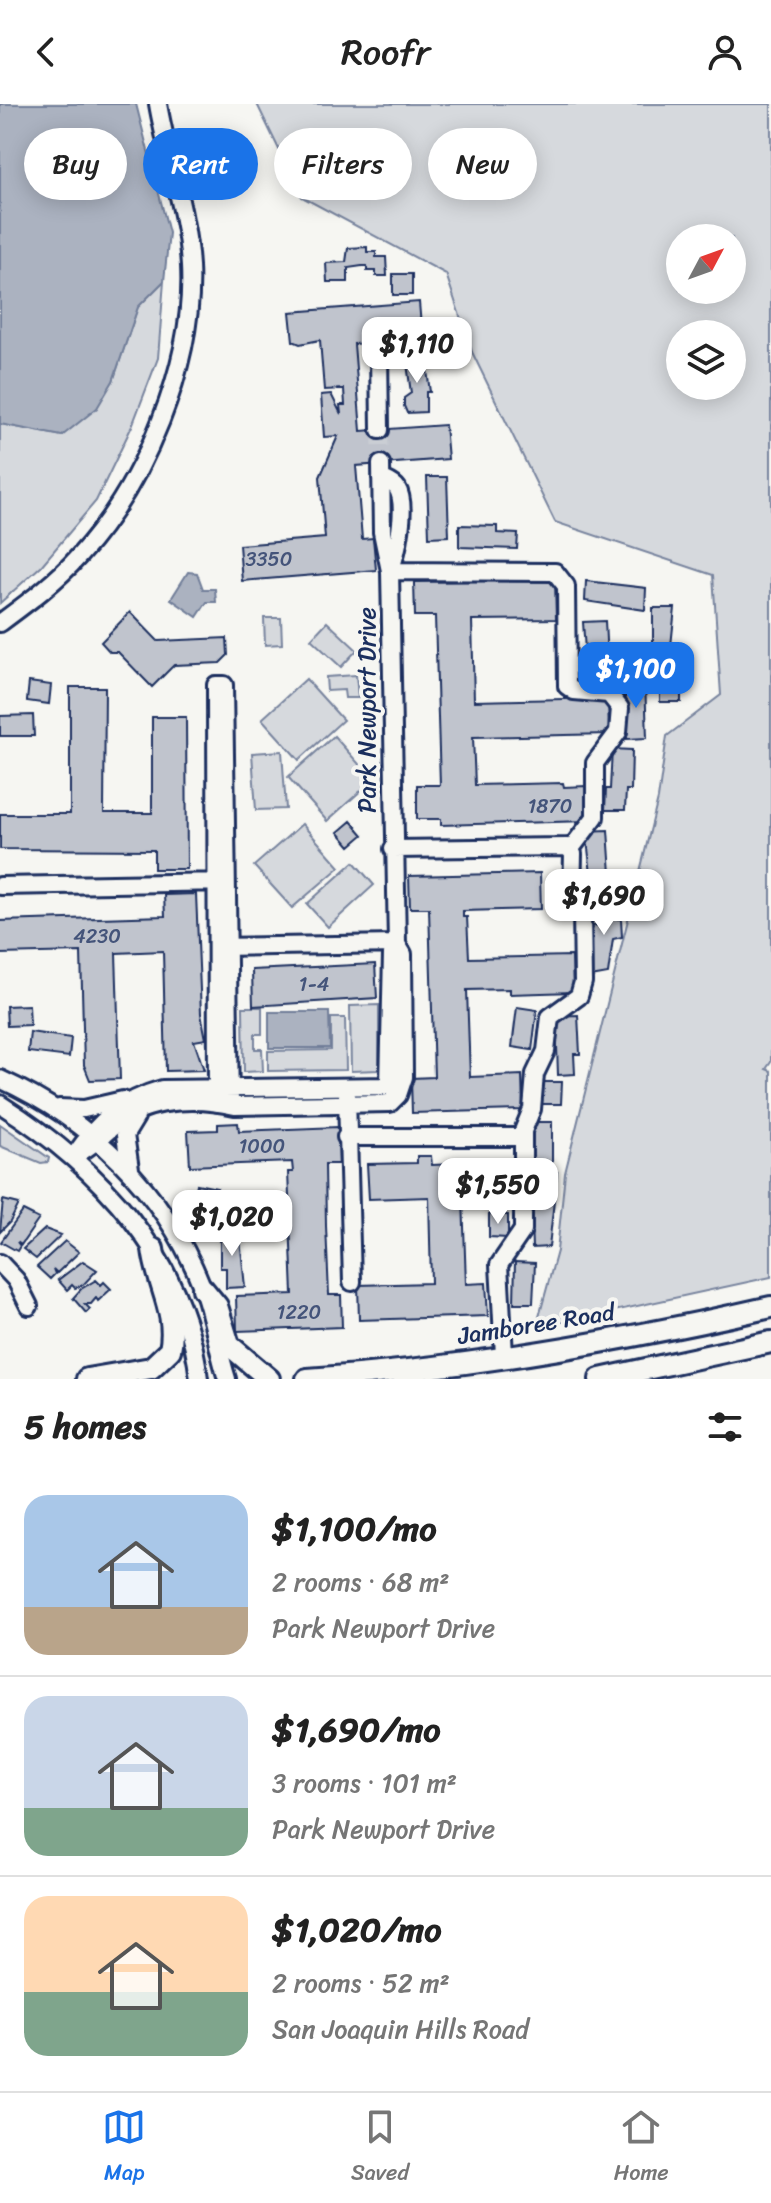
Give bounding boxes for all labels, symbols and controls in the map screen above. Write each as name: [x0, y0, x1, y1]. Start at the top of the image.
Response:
text: Roofr: [341, 20, 430, 84]
icon: back: [24, 30, 68, 74]
icon: person: [703, 30, 747, 74]
chip: Buy: [24, 128, 127, 200]
chip: Rent: [143, 128, 258, 200]
chip: Filters: [274, 128, 412, 200]
chip: New: [428, 128, 537, 200]
north arrow: [666, 224, 746, 304]
map controls: [666, 224, 746, 400]
pin: $1,110: [352, 317, 482, 385]
text: $1,110: [380, 320, 454, 366]
button: layers: [666, 320, 746, 400]
house number: 3350: [246, 542, 292, 577]
street label: Park Newport Drive: [346, 607, 388, 813]
pin: $1,100: [571, 642, 701, 710]
text: $1,100: [596, 645, 676, 691]
house number: 1870: [528, 789, 572, 824]
pin: $1,690: [539, 869, 669, 937]
text: $1,690: [563, 872, 645, 918]
house number: 4230: [73, 919, 121, 954]
house number: 1-4: [299, 967, 329, 1002]
house number: 1000: [239, 1129, 285, 1164]
pin: $1,550: [433, 1158, 563, 1226]
text: $1,550: [456, 1161, 540, 1207]
pin: $1,020: [167, 1190, 297, 1258]
text: $1,020: [190, 1193, 274, 1239]
street label: Jamboree Road: [454, 1291, 620, 1357]
house number: 1220: [277, 1295, 321, 1330]
text: 5 homes: [24, 1397, 146, 1457]
icon: filters: [703, 1405, 747, 1449]
text: $1,100/mo: [272, 1499, 436, 1559]
icon: home: [88, 1527, 184, 1623]
text: 2 rooms · 68 m²: [272, 1559, 449, 1605]
text: Park Newport Drive: [272, 1605, 495, 1651]
text: $1,690/mo: [272, 1700, 441, 1760]
icon: home: [88, 1728, 184, 1824]
text: 3 rooms · 101 m²: [272, 1760, 457, 1806]
text: Park Newport Drive: [272, 1806, 495, 1852]
text: $1,020/mo: [272, 1900, 441, 1960]
icon: home: [88, 1928, 184, 2024]
text: 2 rooms · 52 m²: [272, 1960, 450, 2006]
text: San Joaquin Hills Road: [272, 2006, 529, 2052]
tab: Map: [102, 2105, 146, 2192]
tab: Saved: [351, 2105, 409, 2192]
tab: Home: [614, 2105, 669, 2192]

